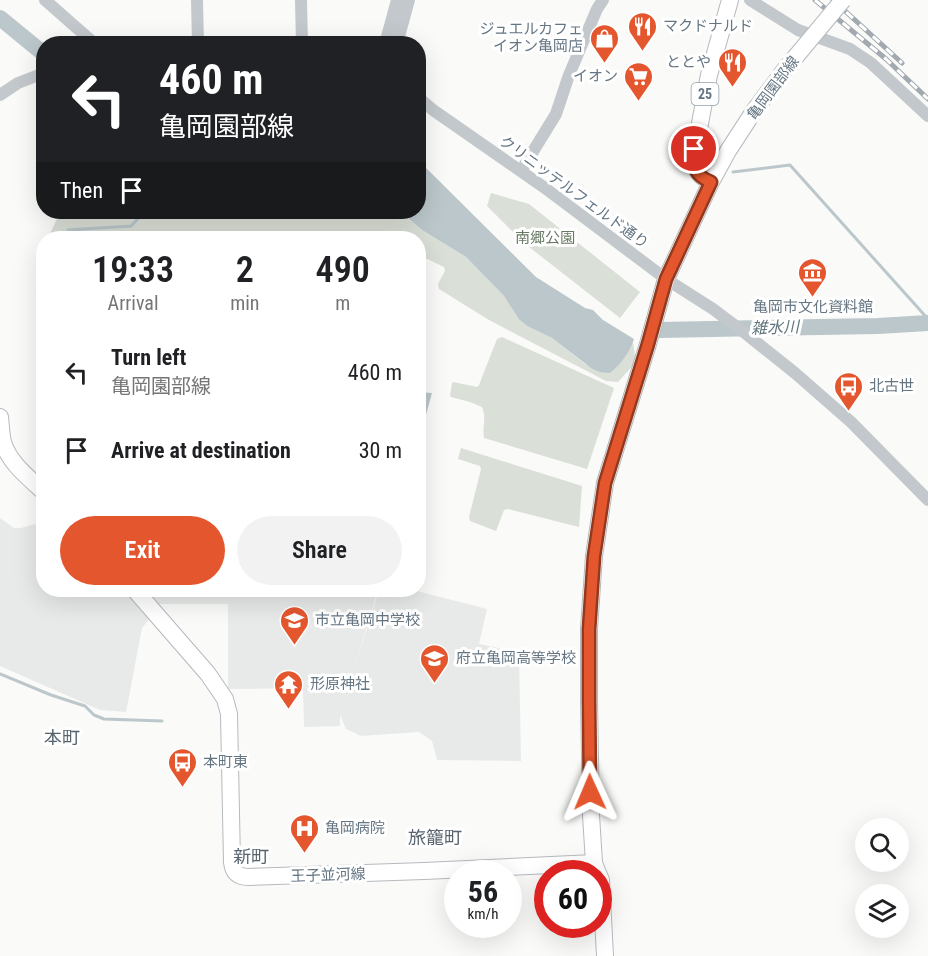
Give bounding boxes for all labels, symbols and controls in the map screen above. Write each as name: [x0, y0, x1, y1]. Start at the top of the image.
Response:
restaurant icon: マクドナルド: [626, 10, 658, 52]
place label: マクドナルド: [663, 17, 753, 35]
place label: ジュエルカフェ イオン亀岡店: [479, 20, 583, 55]
shop icon: ジュエルカフェ イオン亀岡店: [588, 22, 620, 64]
restaurant icon: ととや: [716, 46, 748, 88]
place label: ととや: [666, 53, 711, 71]
street label: 亀岡園部線: [743, 53, 803, 123]
text: 460 m: [159, 55, 264, 104]
icon: left: [60, 60, 138, 138]
supermarket icon: イオン: [623, 60, 655, 102]
place label: イオン: [573, 67, 618, 85]
road number: 25: [692, 83, 718, 105]
text: 亀岡園部線: [159, 111, 294, 143]
pin: [668, 123, 719, 174]
street label: クリニッテルフェルド通り: [496, 132, 652, 252]
icon: arrive: [677, 132, 710, 165]
icon: arrive: [115, 174, 148, 207]
text: Then: [60, 178, 103, 203]
park label: 南郷公園: [515, 229, 575, 247]
text: 19:33: [92, 249, 174, 291]
text: 2: [236, 249, 254, 291]
text: 490: [316, 249, 370, 291]
museum icon: 亀岡市文化資料館: [797, 256, 829, 298]
text: Arrival: [108, 291, 159, 315]
text: min: [230, 291, 259, 315]
text: m: [335, 291, 350, 315]
place label: 亀岡市文化資料館: [753, 298, 873, 316]
water label: 雑水川: [751, 317, 801, 338]
text: Turn left: [111, 345, 186, 370]
icon: left: [60, 356, 93, 389]
text: 460 m: [348, 360, 402, 385]
bus stop icon: 北古世: [832, 370, 864, 412]
text: 亀岡園部線: [111, 374, 211, 398]
place label: 北古世: [869, 377, 914, 395]
icon: arrive: [60, 434, 93, 467]
text: Arrive at destination: [111, 438, 291, 463]
text: 30 m: [359, 438, 402, 463]
button: Exit: [60, 516, 225, 585]
button: Share: [237, 516, 402, 585]
school or university icon: 市立亀岡中学校: [278, 604, 310, 646]
place label: 市立亀岡中学校: [315, 611, 420, 629]
school or university icon: 府立亀岡高等学校: [419, 642, 451, 684]
place label: 府立亀岡高等学校: [456, 649, 576, 667]
temple icon: 形原神社: [273, 668, 305, 710]
place label: 形原神社: [310, 675, 370, 693]
district label: 本町: [44, 727, 80, 748]
bus stop icon: 本町東: [166, 746, 198, 788]
place label: 本町東: [203, 753, 248, 771]
position arrow: [558, 760, 622, 824]
hospital icon: 亀岡病院: [288, 812, 320, 854]
map controls: [855, 818, 909, 938]
button: search: [855, 818, 909, 872]
place label: 亀岡病院: [325, 819, 385, 837]
district label: 旅籠町: [408, 827, 462, 848]
district label: 新町: [233, 846, 269, 867]
speed limit sign: 60: [534, 860, 612, 938]
street label: 王子並河線: [290, 865, 366, 885]
text: 56: [468, 874, 498, 909]
button: layers: [855, 884, 909, 938]
text: km/h: [468, 905, 498, 923]

